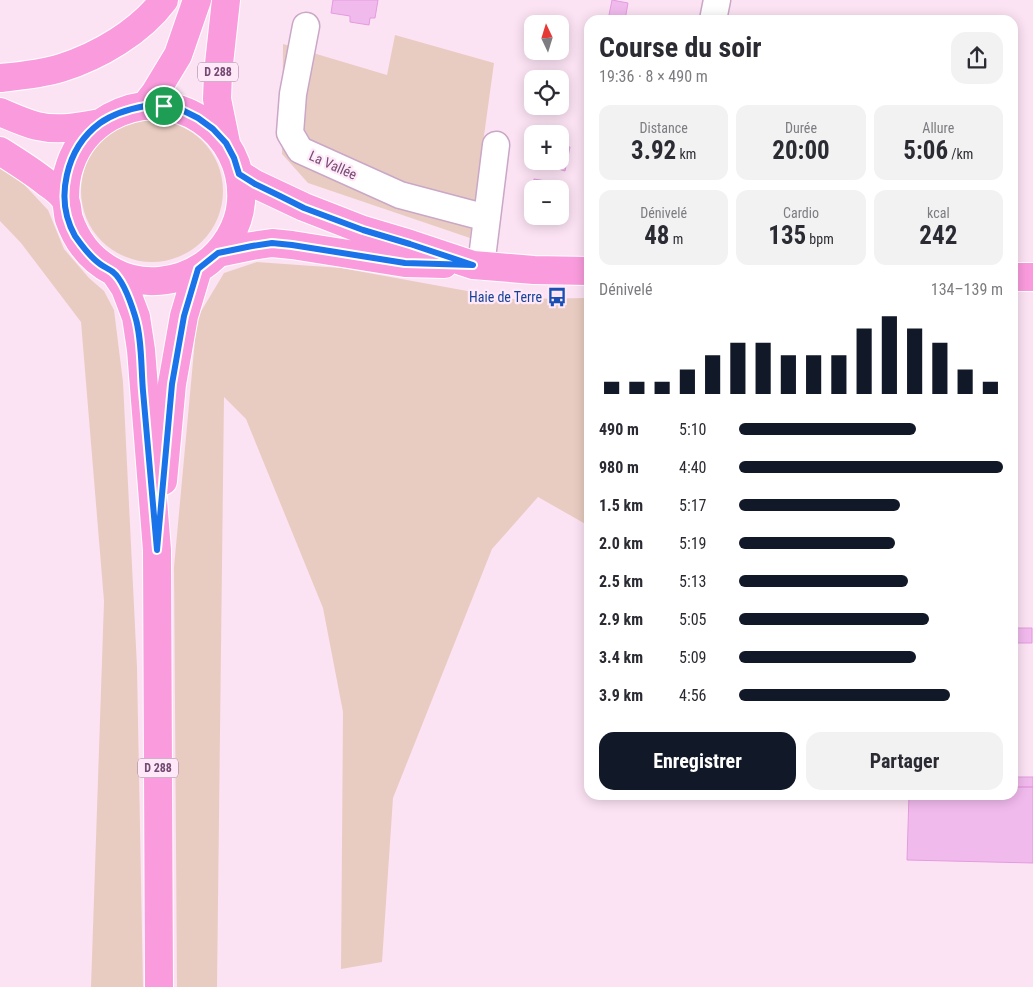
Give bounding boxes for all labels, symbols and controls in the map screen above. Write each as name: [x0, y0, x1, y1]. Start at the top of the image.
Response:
north arrow: [524, 15, 569, 60]
map controls: [524, 15, 569, 225]
text: Course du soir: [599, 31, 762, 64]
button: share: [951, 32, 1003, 84]
road number: D 288: [198, 62, 238, 82]
text: 19:36 · 8 × 490 m: [599, 67, 708, 86]
button: locate: [524, 70, 569, 115]
pin: [143, 85, 185, 127]
icon: arrive: [150, 92, 178, 120]
text: Distance: [640, 120, 688, 136]
text: Durée: [785, 120, 817, 136]
text: Allure: [922, 120, 954, 136]
button: +: [524, 125, 569, 170]
text: 3.92: [631, 136, 676, 165]
text: 20:00: [772, 136, 830, 165]
text: 5:06: [903, 136, 948, 165]
text: km: [676, 146, 696, 162]
text: /km: [948, 146, 973, 162]
street label: La Vallée: [307, 147, 360, 183]
button: −: [524, 180, 569, 225]
text: Dénivelé: [640, 205, 687, 221]
text: Cardio: [783, 205, 819, 221]
text: kcal: [927, 205, 950, 221]
text: 48: [644, 221, 669, 250]
text: 135: [768, 221, 806, 250]
text: 242: [919, 221, 957, 250]
text: m: [669, 231, 683, 247]
text: bpm: [806, 231, 834, 247]
text: Dénivelé: [599, 280, 652, 299]
text: 134–139 m: [931, 280, 1003, 299]
bus stop icon: Haie de Terre: [546, 286, 568, 308]
place label: Haie de Terre: [469, 289, 542, 305]
text: 490 m: [599, 420, 639, 439]
text: 5:10: [679, 420, 706, 439]
text: 980 m: [599, 458, 639, 477]
text: 4:40: [679, 458, 706, 477]
text: 1.5 km: [599, 496, 643, 515]
text: 5:17: [679, 496, 706, 515]
text: 2.0 km: [599, 534, 643, 553]
text: 5:19: [679, 534, 706, 553]
text: 2.5 km: [599, 572, 643, 591]
text: 5:13: [679, 572, 706, 591]
text: 2.9 km: [599, 610, 643, 629]
text: 5:05: [679, 610, 706, 629]
text: 3.4 km: [599, 648, 643, 667]
text: 5:09: [679, 648, 706, 667]
text: 3.9 km: [599, 686, 643, 705]
text: 4:56: [679, 686, 706, 705]
button: Enregistrer: [599, 732, 796, 790]
button: Partager: [806, 732, 1003, 790]
road number: D 288: [138, 758, 178, 778]

